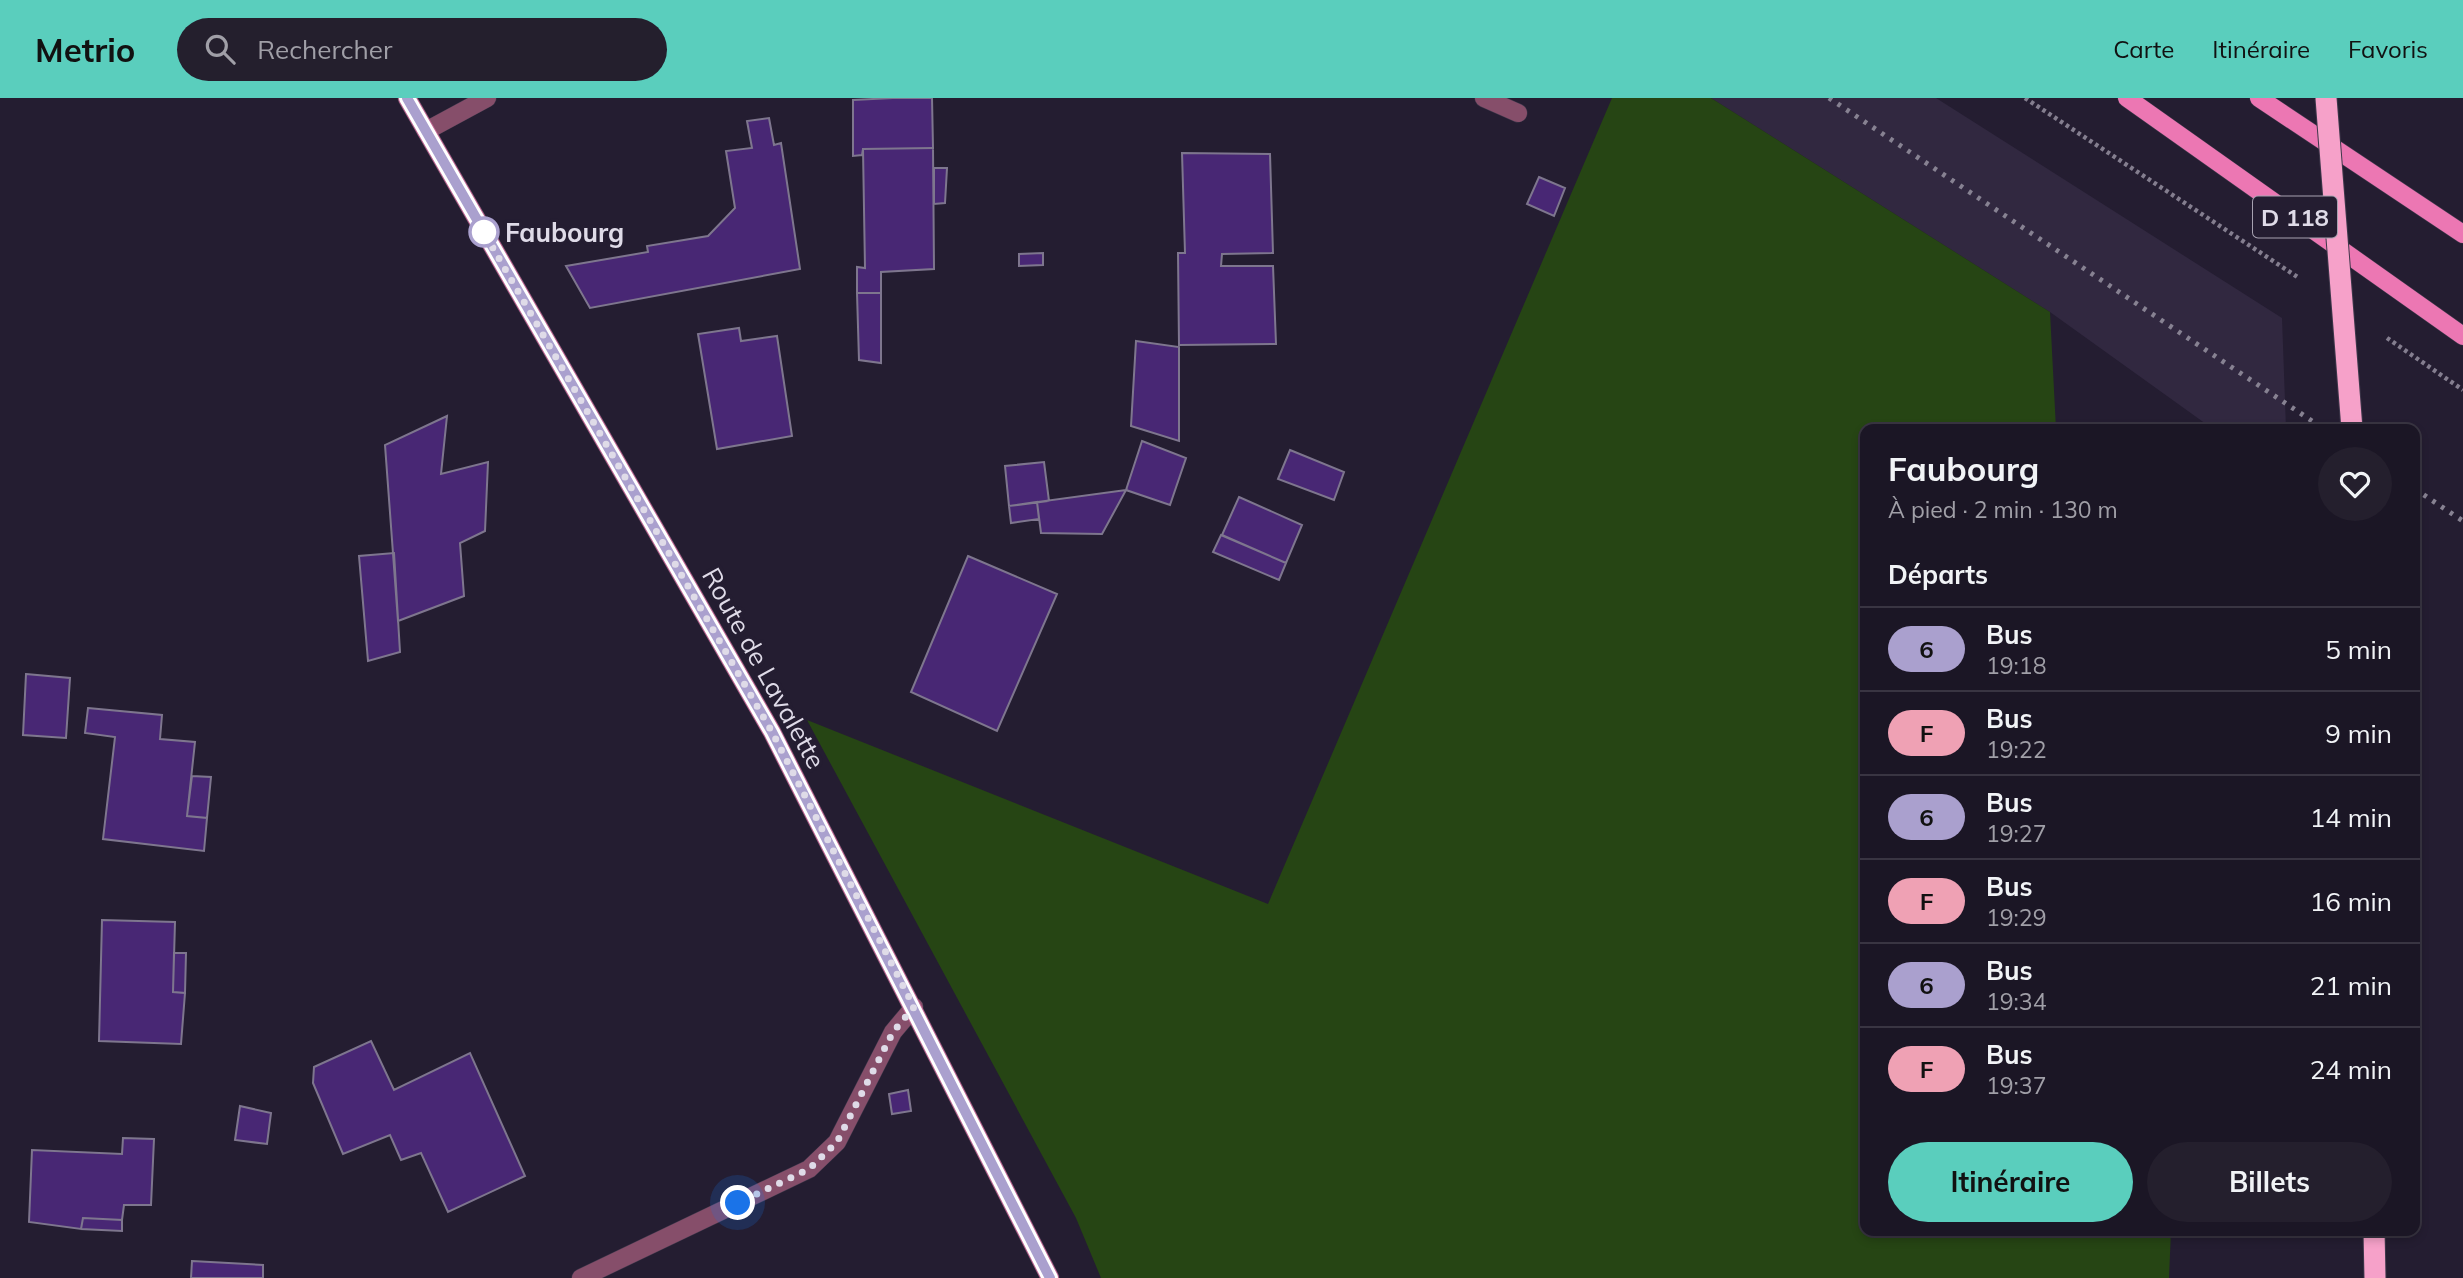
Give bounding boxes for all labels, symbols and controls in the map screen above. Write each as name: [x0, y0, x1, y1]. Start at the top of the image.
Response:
search box: [177, 18, 667, 81]
text: Metrio: [35, 29, 135, 70]
icon: search: [201, 30, 239, 68]
text: Rechercher: [257, 33, 392, 66]
text: Carte: [2113, 34, 2174, 64]
text: Itinéraire: [2212, 34, 2310, 64]
text: Favoris: [2348, 34, 2428, 64]
road number: D 118: [2253, 196, 2337, 238]
place label: Faubourg: [505, 216, 624, 249]
marker: Faubourg: [469, 217, 499, 247]
button: heart: [2318, 447, 2392, 521]
text: Faubourg: [1888, 448, 2039, 489]
text: À pied · 2 min · 130 m: [1888, 495, 2118, 524]
text: Départs: [1888, 558, 1988, 591]
street label: Route de Lavalette: [695, 562, 833, 774]
text: Bus: [1986, 618, 2032, 651]
text: 5 min: [2325, 633, 2392, 666]
text: 6: [1919, 634, 1934, 664]
text: 19:18: [1986, 651, 2046, 680]
text: Bus: [1986, 702, 2032, 735]
text: 9 min: [2325, 717, 2392, 750]
text: F: [1920, 718, 1933, 748]
text: 19:22: [1986, 735, 2046, 764]
text: Bus: [1986, 786, 2032, 819]
text: 14 min: [2310, 801, 2392, 834]
text: 6: [1919, 802, 1934, 832]
text: 19:27: [1986, 819, 2046, 848]
text: Bus: [1986, 870, 2032, 903]
text: 16 min: [2310, 885, 2392, 918]
text: F: [1920, 886, 1933, 916]
text: 19:29: [1986, 903, 2046, 932]
text: Bus: [1986, 954, 2032, 987]
text: 21 min: [2310, 969, 2392, 1002]
text: 6: [1919, 970, 1934, 1000]
text: 19:34: [1986, 987, 2046, 1016]
text: Bus: [1986, 1038, 2032, 1071]
text: 24 min: [2310, 1053, 2392, 1086]
text: F: [1920, 1054, 1933, 1084]
text: 19:37: [1986, 1071, 2046, 1100]
button: Itinéraire: [1888, 1142, 2133, 1222]
button: Billets: [2147, 1142, 2392, 1222]
your location: [720, 1185, 755, 1220]

